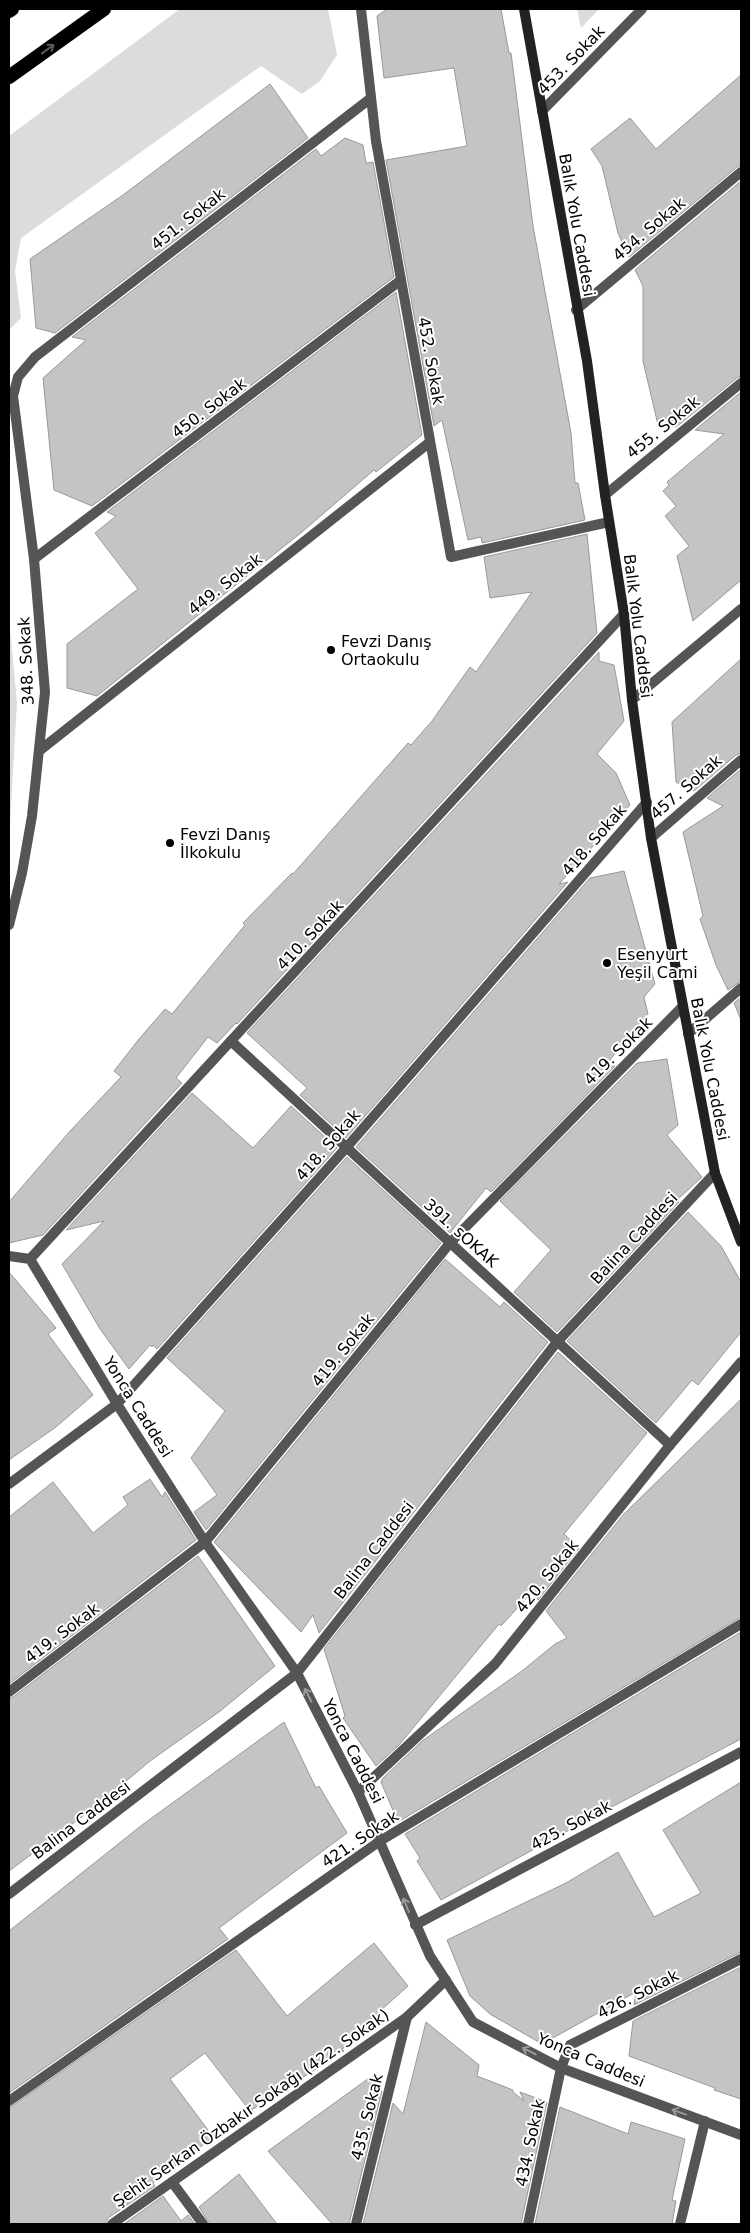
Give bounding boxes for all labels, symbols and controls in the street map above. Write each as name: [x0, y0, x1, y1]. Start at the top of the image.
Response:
street label: 453. Sokak: [533, 21, 609, 99]
one-way arrow: [41, 43, 55, 54]
street label: Balık Yolu Caddesi: [555, 152, 599, 298]
street label: 451. Sokak: [147, 184, 229, 254]
street label: 454. Sokak: [609, 193, 690, 265]
street label: 452. Sokak: [414, 316, 448, 407]
street label: 450. Sokak: [168, 373, 251, 442]
street label: 455. Sokak: [623, 391, 704, 462]
street label: 449. Sokak: [184, 549, 266, 619]
street label: Balık Yolu Caddesi: [620, 553, 656, 699]
street label: 348. Sokak: [14, 615, 38, 706]
place label: Fevzi Danış Ortaokulu: [341, 632, 432, 669]
marker: Fevzi Danış Ortaokulu: [325, 644, 337, 656]
street label: 457. Sokak: [646, 750, 726, 823]
street label: 418. Sokak: [558, 800, 631, 880]
place label: Fevzi Danış İlkokulu: [180, 825, 271, 862]
marker: Fevzi Danış İlkokulu: [164, 837, 176, 849]
street label: 410. Sokak: [273, 896, 348, 974]
place label: Esenyurt Yeşil Cami: [616, 945, 698, 982]
marker: Esenyurt Yeşil Cami: [601, 957, 613, 969]
street label: Balık Yolu Caddesi: [687, 996, 733, 1142]
street label: 419. Sokak: [580, 1012, 657, 1089]
street label: 418. Sokak: [292, 1105, 365, 1185]
street label: Balina Caddesi: [587, 1188, 681, 1288]
street label: 391. sOKAK: [420, 1195, 502, 1272]
street label: 419. Sokak: [308, 1309, 379, 1390]
street label: Yonca Caddesi: [99, 1352, 177, 1461]
street label: Balina Caddesi: [330, 1497, 418, 1603]
street label: 420. Sokak: [512, 1535, 583, 1616]
street label: 419. Sokak: [21, 1598, 104, 1667]
one-way arrow: [303, 1688, 312, 1703]
street label: Yonca Caddesi: [318, 1694, 388, 1807]
street label: Balina Caddesi: [28, 1777, 134, 1863]
street label: 425. Sokak: [527, 1795, 615, 1854]
street label: 421. Sokak: [318, 1806, 403, 1872]
one-way arrow: [401, 1898, 411, 1913]
street label: 426. Sokak: [594, 1965, 682, 2023]
street label: Şehit Serkan Özbakır Sokağı (422. Sokak): [109, 2005, 393, 2211]
street label: Yonca Caddesi: [533, 2028, 648, 2091]
one-way arrow: [521, 2046, 536, 2056]
street label: 435. Sokak: [347, 2071, 387, 2162]
street label: 434. Sokak: [511, 2097, 549, 2188]
one-way arrow: [672, 2107, 687, 2116]

